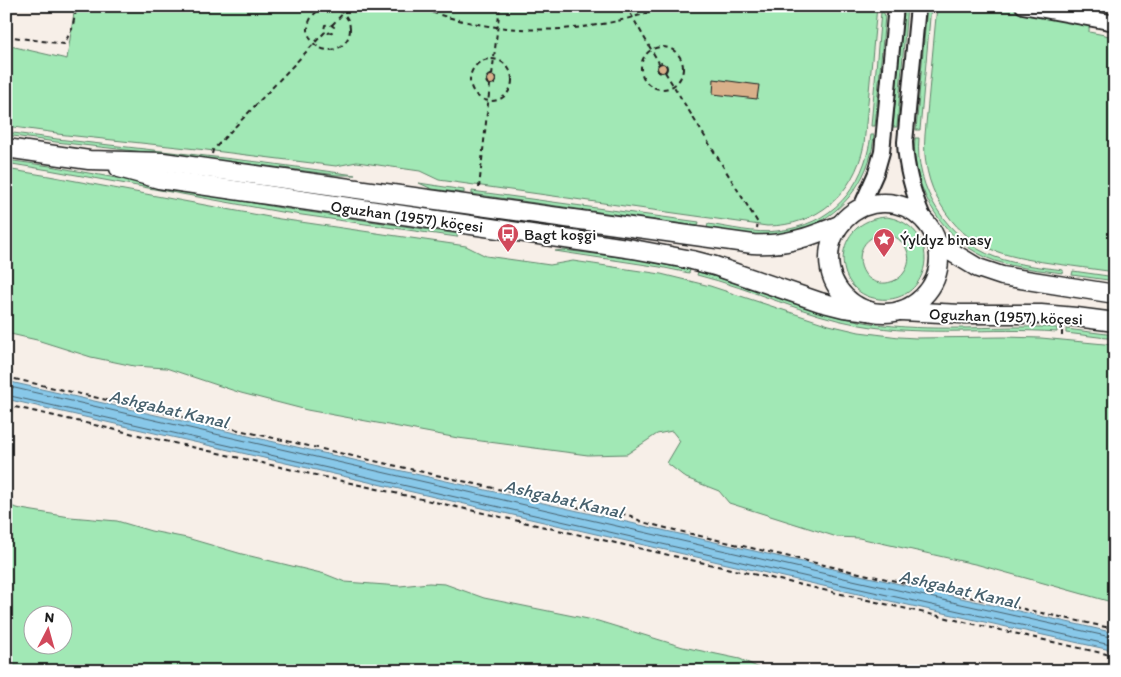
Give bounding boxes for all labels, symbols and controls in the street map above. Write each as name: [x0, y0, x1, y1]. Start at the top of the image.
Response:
street label: Oguzhan (1957) köçesi: [329, 196, 484, 237]
bus stop icon: Bagt koşgi: [496, 222, 520, 253]
place label: Bagt koşgi: [524, 225, 596, 244]
place icon: Ýyldyz binasy: [872, 227, 896, 258]
place label: Ýyldyz binasy: [900, 230, 992, 249]
street label: Oguzhan (1957) köçesi: [929, 304, 1083, 329]
water label: Ashgabat Kanal: [107, 385, 233, 434]
water label: Ashgabat Kanal: [502, 475, 628, 524]
water label: Ashgabat Kanal: [897, 565, 1023, 614]
north arrow: [22, 604, 72, 654]
text: N: [44, 609, 55, 627]

